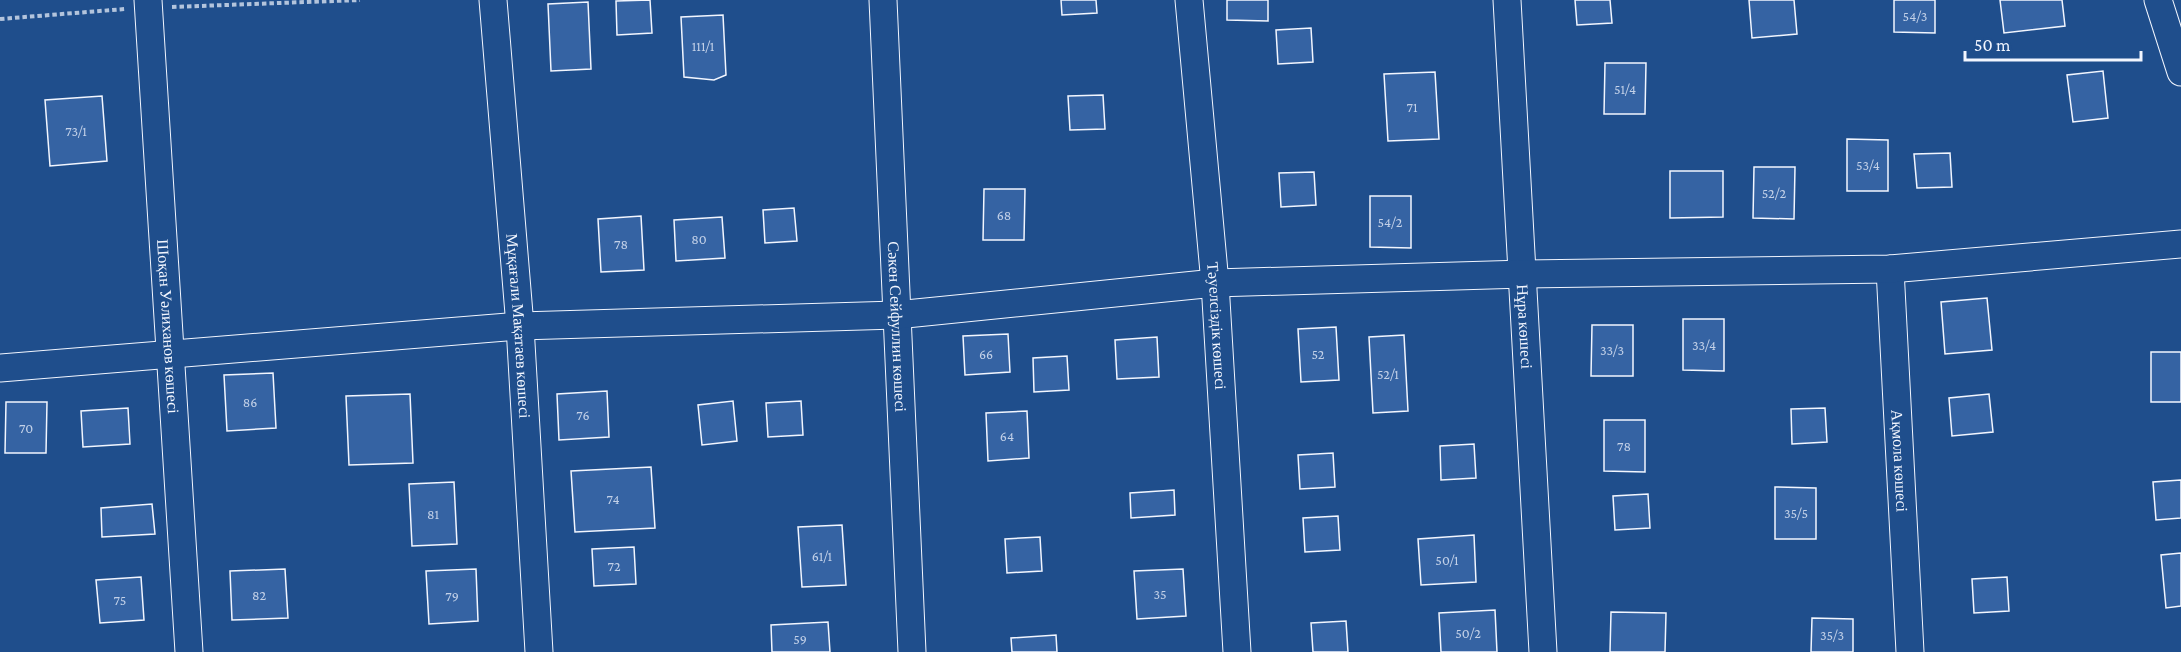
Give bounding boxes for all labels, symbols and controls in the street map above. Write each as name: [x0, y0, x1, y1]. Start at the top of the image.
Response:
house number: 54/3: [1903, 8, 1927, 24]
scale bar: [1965, 24, 2140, 62]
text: 50 m: [1974, 35, 2011, 55]
house number: 111/1: [692, 38, 715, 54]
house number: 51/4: [1614, 81, 1636, 97]
house number: 71: [1406, 99, 1418, 115]
house number: 73/1: [65, 123, 87, 139]
house number: 53/4: [1856, 157, 1880, 173]
house number: 52/2: [1762, 185, 1786, 201]
house number: 68: [997, 207, 1011, 223]
house number: 54/2: [1377, 214, 1403, 230]
house number: 80: [691, 231, 707, 247]
street label: Мұқағали Мақатаев көшесі: [504, 233, 534, 419]
house number: 78: [614, 236, 628, 252]
street label: Шоқан Уәлиханов көшесі: [155, 239, 183, 415]
street label: Сәкен Сейфуллин көшесі: [885, 241, 910, 413]
street label: Тәуелсіздік көшесі: [1205, 261, 1230, 391]
street label: Нұра көшесі: [1514, 284, 1536, 370]
house number: 33/4: [1692, 337, 1716, 353]
house number: 33/3: [1600, 342, 1624, 358]
house number: 66: [979, 346, 993, 362]
house number: 52: [1312, 346, 1325, 362]
house number: 52/1: [1377, 366, 1399, 382]
house number: 86: [243, 394, 257, 410]
house number: 76: [576, 407, 590, 423]
street label: Ақмола көшесі: [1888, 409, 1911, 513]
house number: 70: [19, 420, 33, 436]
house number: 64: [1000, 428, 1014, 444]
house number: 78: [1617, 438, 1631, 454]
house number: 74: [606, 491, 620, 507]
house number: 35/5: [1784, 505, 1808, 521]
house number: 81: [427, 506, 439, 522]
house number: 61/1: [812, 548, 833, 564]
house number: 50/1: [1435, 552, 1459, 568]
house number: 72: [607, 558, 621, 574]
house number: 35: [1153, 586, 1167, 602]
house number: 82: [252, 587, 266, 603]
house number: 79: [445, 588, 459, 604]
house number: 75: [114, 592, 126, 608]
house number: 50/2: [1455, 625, 1481, 641]
house number: 35/3: [1820, 627, 1844, 643]
house number: 59: [793, 631, 807, 647]

